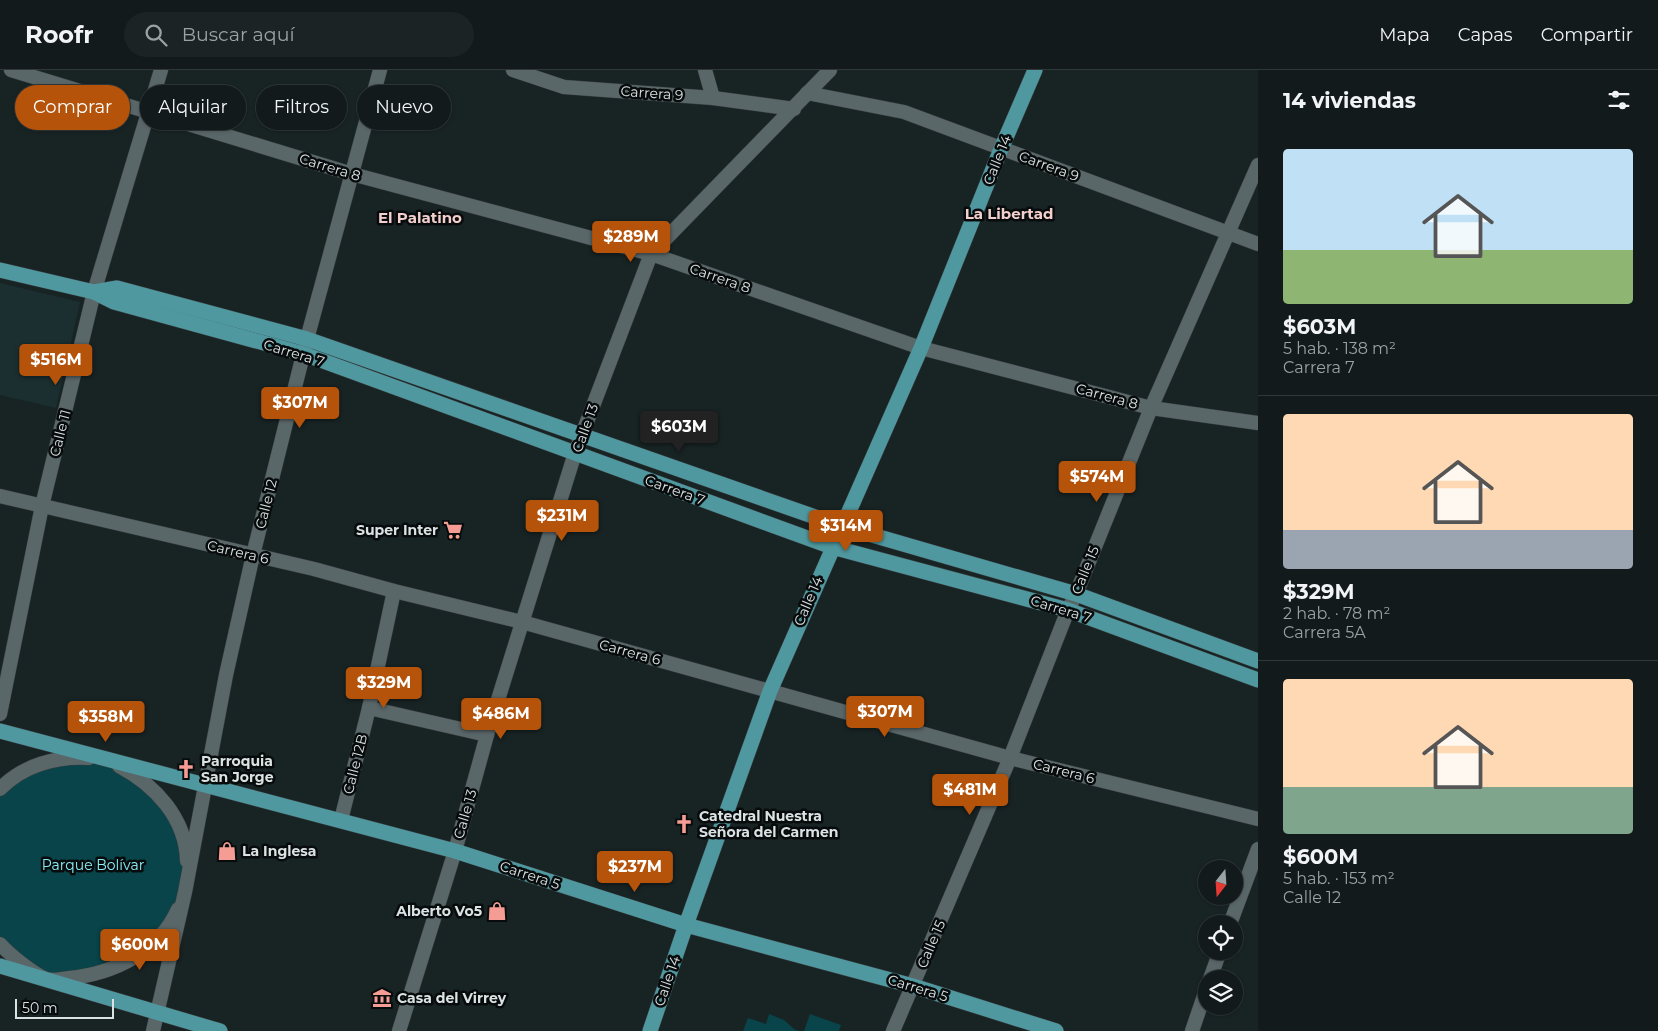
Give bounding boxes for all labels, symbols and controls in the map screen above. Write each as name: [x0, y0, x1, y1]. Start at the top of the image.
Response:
search box: [124, 12, 474, 57]
text: Roofr: [25, 20, 94, 49]
icon: search: [142, 21, 170, 49]
text: Buscar aquí: [182, 23, 295, 46]
text: Mapa: [1379, 24, 1430, 46]
text: Capas: [1458, 24, 1513, 46]
text: Compartir: [1541, 24, 1633, 46]
street label: Carrera 9: [620, 82, 684, 104]
chip: Comprar: [15, 85, 130, 130]
chip: Alquilar: [140, 85, 246, 130]
chip: Filtros: [256, 85, 347, 130]
chip: Nuevo: [357, 85, 451, 130]
icon: filters: [1605, 86, 1633, 114]
text: 14 viviendas: [1283, 88, 1416, 113]
street label: Calle 14: [979, 132, 1015, 187]
street label: Carrera 9: [1016, 147, 1082, 185]
street label: Carrera 8: [297, 149, 363, 185]
icon: home: [1413, 181, 1503, 271]
district label: La Libertad: [965, 204, 1053, 223]
district label: El Palatino: [378, 208, 462, 227]
pin: $289M: [596, 220, 666, 263]
text: $289M: [603, 227, 659, 246]
street label: Carrera 8: [687, 259, 753, 297]
text: $603M: [1283, 314, 1356, 339]
street label: Carrera 7: [261, 335, 327, 371]
text: 5 hab. · 138 m²: [1283, 339, 1396, 358]
pin: $516M: [21, 344, 91, 386]
text: $516M: [30, 350, 82, 369]
text: Carrera 7: [1283, 358, 1355, 377]
street label: Carrera 8: [1074, 379, 1140, 413]
pin: $307M: [265, 386, 335, 429]
text: $307M: [272, 393, 328, 412]
street label: Calle 13: [568, 401, 602, 455]
street label: Calle 11: [45, 408, 75, 458]
pin: $603M: [644, 410, 714, 453]
text: $603M: [651, 417, 707, 436]
icon: home: [1413, 447, 1503, 537]
pin: $574M: [1062, 460, 1132, 503]
text: $574M: [1070, 467, 1124, 486]
street label: Carrera 7: [642, 471, 708, 509]
street label: Calle 12: [251, 477, 281, 531]
pin: $231M: [527, 500, 597, 542]
text: $231M: [537, 506, 587, 525]
pin: $314M: [811, 510, 881, 552]
text: $314M: [820, 516, 872, 535]
supermarket icon: Super Inter: [442, 519, 464, 541]
place label: Super Inter: [356, 521, 438, 539]
street label: Carrera 6: [205, 536, 271, 568]
street label: Calle 15: [1067, 543, 1103, 597]
street label: Calle 14: [790, 573, 827, 628]
text: $329M: [1283, 579, 1354, 604]
street label: Carrera 7: [1028, 591, 1094, 627]
text: 2 hab. · 78 m²: [1283, 604, 1390, 623]
text: Carrera 5A: [1283, 623, 1366, 642]
street label: Carrera 6: [597, 635, 663, 669]
pin: $329M: [349, 666, 419, 709]
text: $329M: [357, 673, 411, 692]
pin: $307M: [850, 696, 920, 738]
pin: $486M: [466, 698, 536, 740]
pin: $358M: [71, 700, 141, 743]
text: $307M: [857, 702, 913, 721]
text: $486M: [472, 704, 530, 723]
text: $358M: [79, 707, 133, 726]
icon: home: [1413, 712, 1503, 802]
street label: Calle 12B: [339, 732, 371, 796]
place label: Parroquia San Jorge: [201, 752, 274, 786]
street label: Carrera 6: [1031, 755, 1097, 787]
church icon: Parroquia San Jorge: [175, 758, 197, 780]
pin: $481M: [935, 774, 1005, 816]
text: $481M: [943, 780, 997, 799]
street label: Calle 13: [449, 787, 481, 841]
place label: Catedral Nuestra Señora del Carmen: [699, 807, 838, 841]
church icon: Catedral Nuestra Señora del Carmen: [673, 813, 695, 835]
shop icon: La Inglesa: [216, 840, 238, 862]
place label: La Inglesa: [242, 842, 316, 860]
text: $600M: [1283, 844, 1358, 869]
pin: $237M: [600, 850, 670, 893]
park label: Parque Bolívar: [42, 856, 145, 874]
street label: Carrera 5: [498, 857, 563, 893]
text: $237M: [608, 857, 662, 876]
north arrow: [1198, 860, 1242, 905]
map controls: [1198, 860, 1243, 1015]
text: 5 hab. · 153 m²: [1283, 869, 1395, 888]
text: Calle 12: [1283, 888, 1341, 907]
shop icon: Alberto Vo5: [486, 900, 508, 922]
place label: Alberto Vo5: [395, 902, 482, 920]
button: locate: [1198, 915, 1243, 960]
street label: Calle 15: [913, 917, 949, 971]
pin: $600M: [105, 928, 175, 971]
text: $600M: [111, 935, 169, 954]
street label: Calle 14: [650, 953, 684, 1009]
street label: Carrera 5: [886, 970, 951, 1006]
button: layers: [1198, 970, 1243, 1015]
museum icon: Casa del Virrey: [371, 987, 393, 1009]
place label: Casa del Virrey: [397, 989, 507, 1007]
scale bar: [15, 996, 114, 1019]
text: 50 m: [22, 999, 58, 1017]

